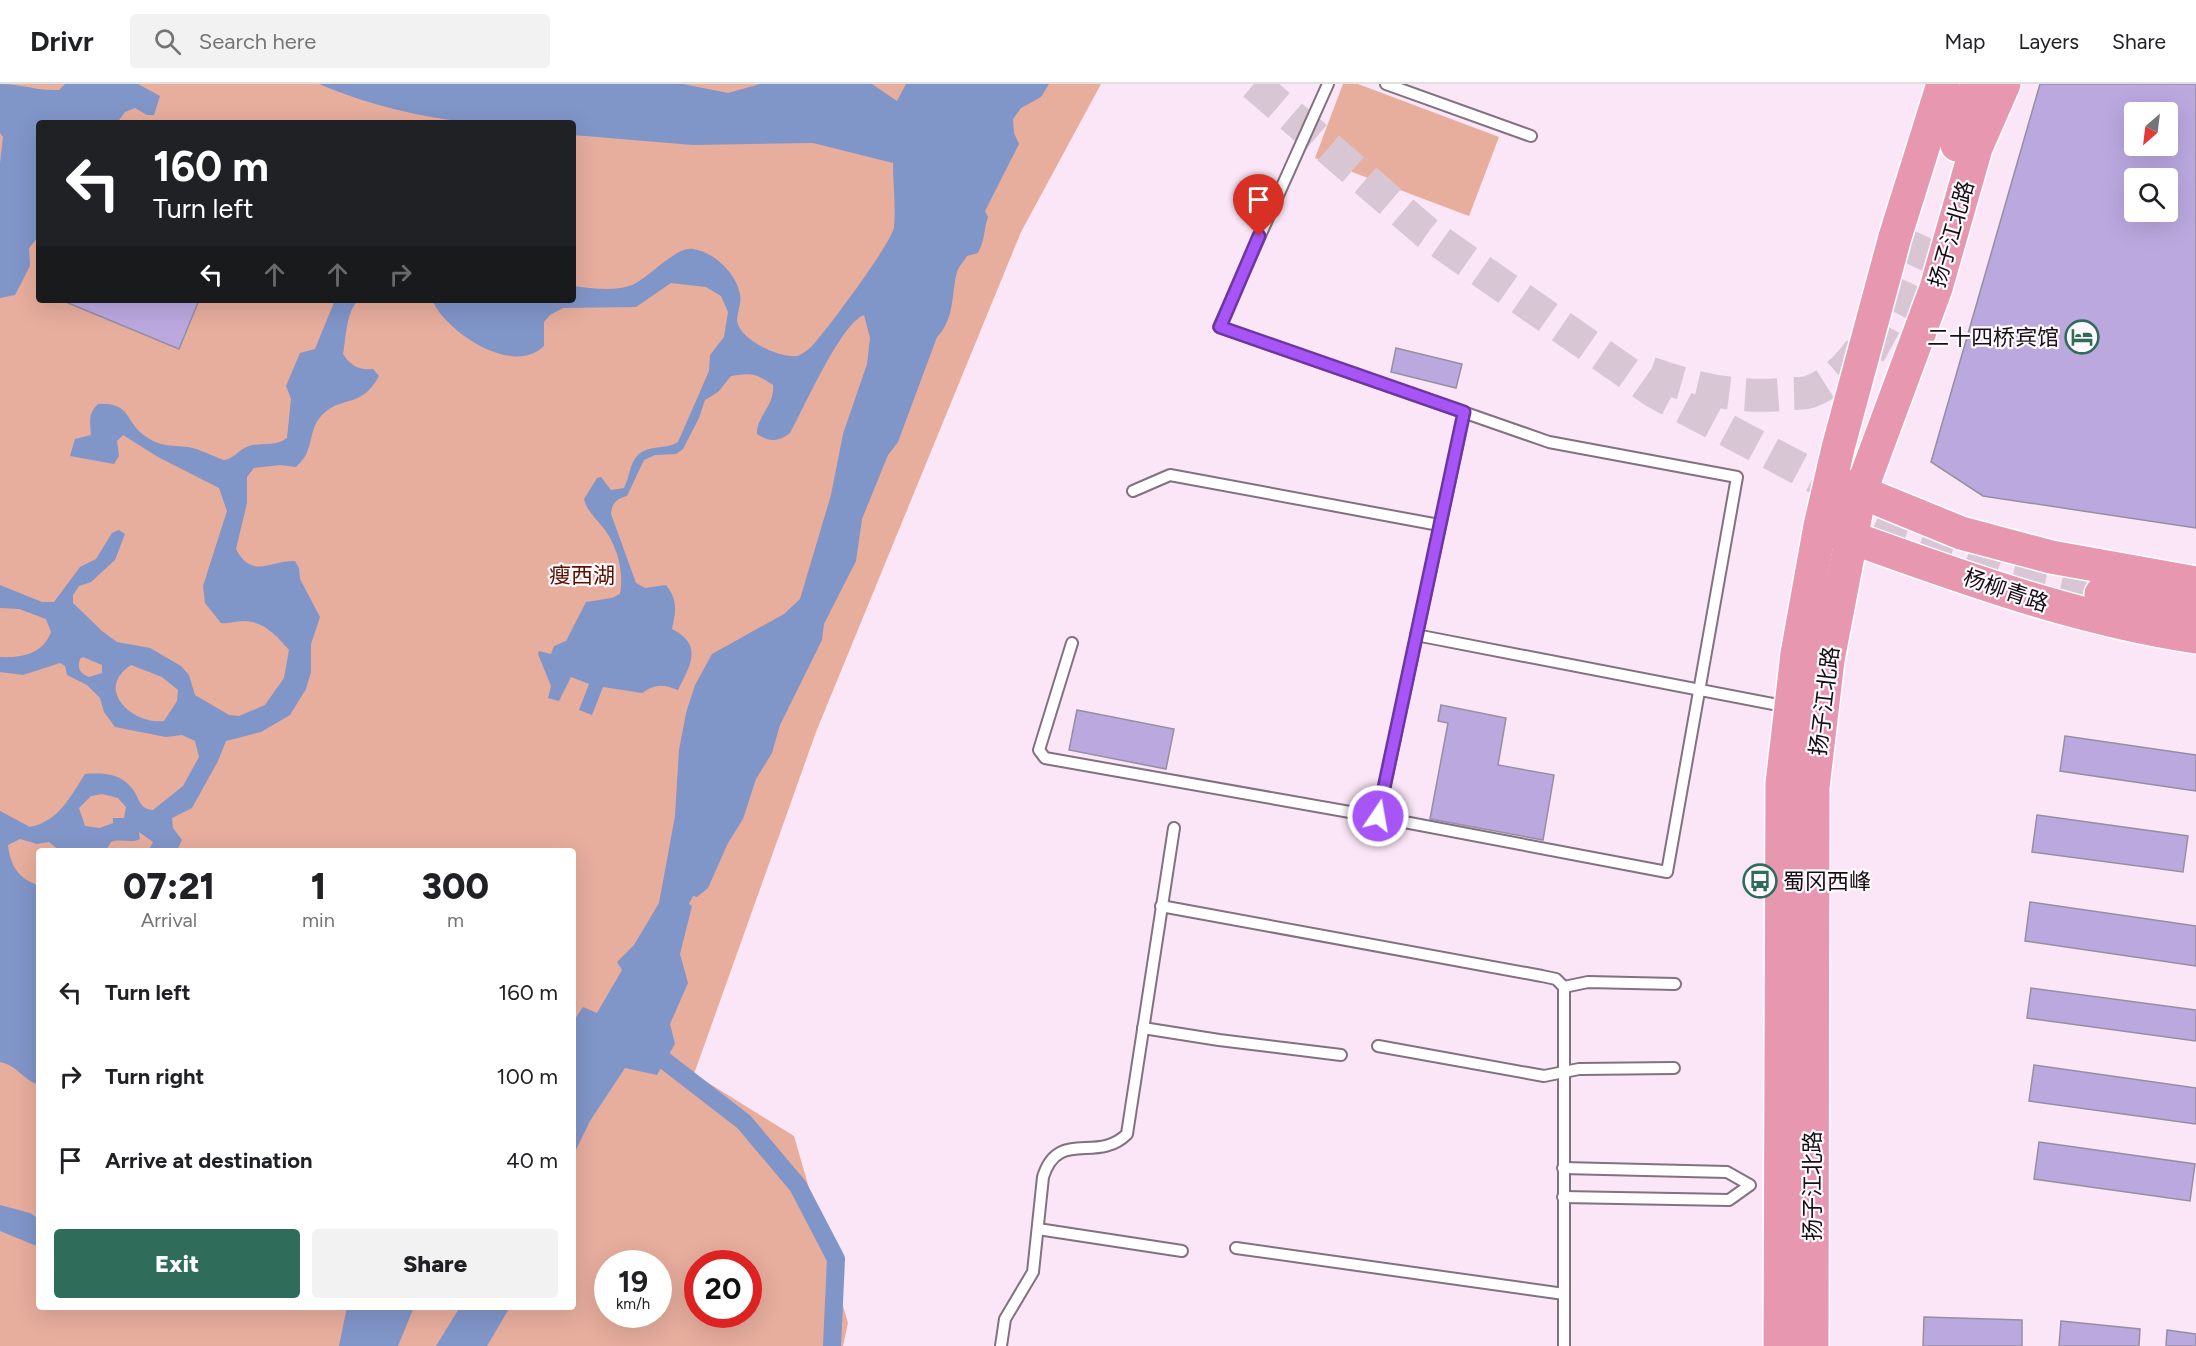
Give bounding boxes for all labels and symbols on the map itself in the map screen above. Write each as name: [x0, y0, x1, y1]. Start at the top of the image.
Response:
north arrow: [2124, 102, 2178, 156]
pin: [1233, 174, 1284, 236]
street label: 扬子江北路: [1923, 178, 1980, 291]
hotel icon: 二十四桥宾馆: [2064, 319, 2100, 355]
place label: 二十四桥宾馆: [1927, 324, 2059, 351]
park label: 瘦西湖: [549, 562, 615, 589]
street label: 杨柳青路: [1960, 563, 2052, 618]
street label: 扬子江北路: [1804, 645, 1845, 757]
position arrow: [1346, 784, 1410, 848]
bus stop icon: 蜀冈西峰: [1742, 863, 1778, 899]
place label: 蜀冈西峰: [1783, 868, 1871, 895]
street label: 扬子江北路: [1799, 1131, 1826, 1241]
speed limit sign: 20: [684, 1250, 762, 1328]

